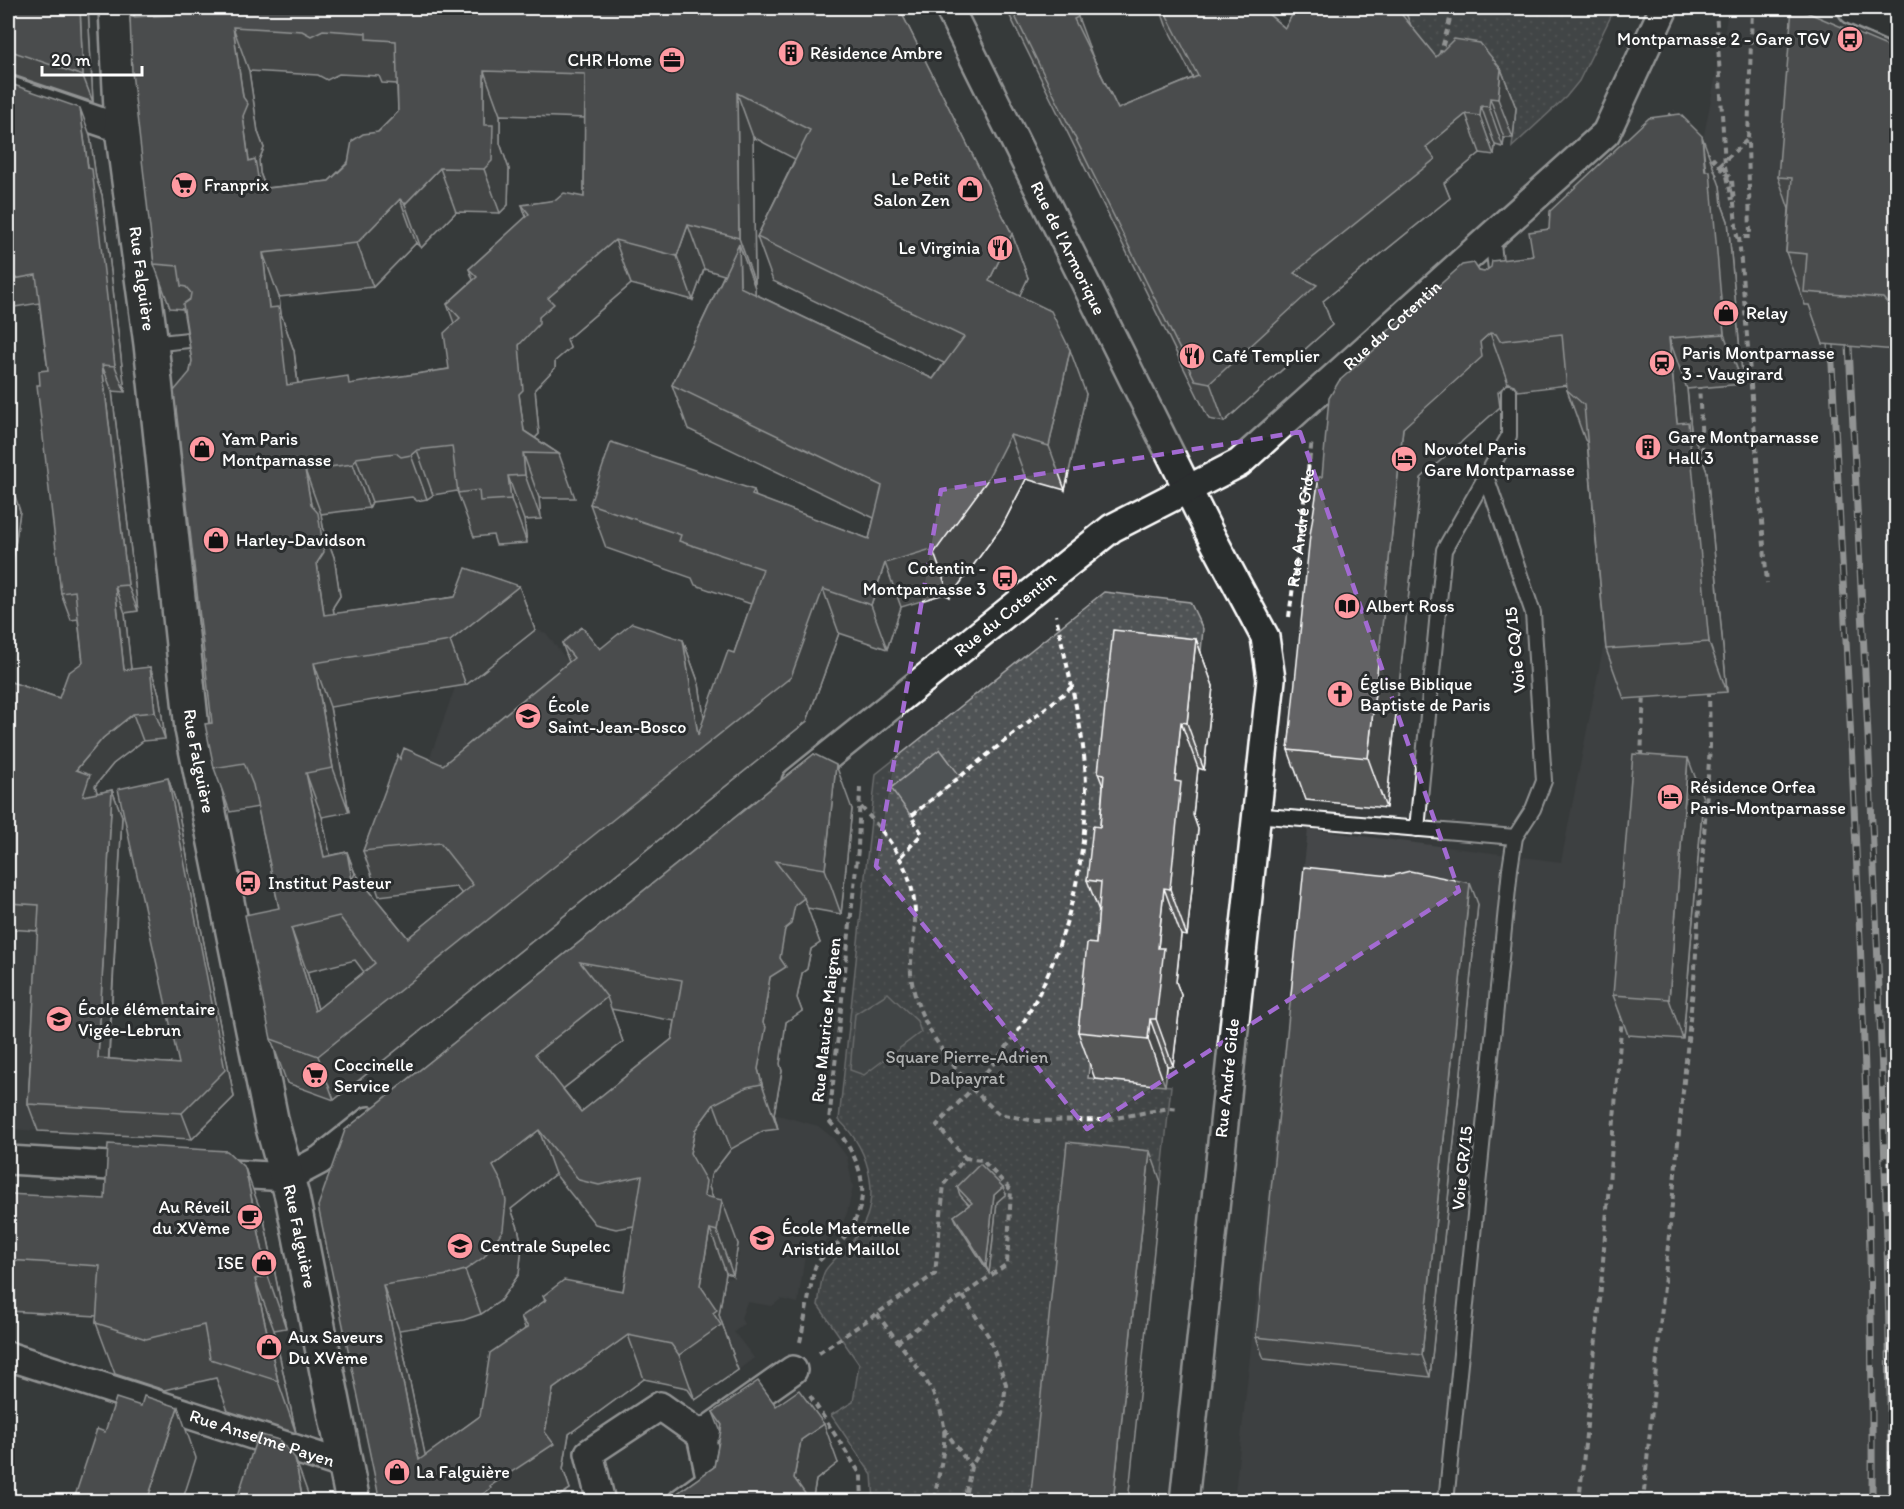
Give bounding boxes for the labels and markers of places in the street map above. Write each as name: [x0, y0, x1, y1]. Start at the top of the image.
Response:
bus stop icon: Montparnasse 2 - Gare TGV: [1835, 24, 1865, 54]
place label: Montparnasse 2 - Gare TGV: [1617, 28, 1830, 50]
building icon: Résidence Ambre: [776, 38, 806, 68]
place label: Résidence Ambre: [810, 42, 943, 64]
office icon: CHR Home: [657, 45, 687, 75]
place label: CHR Home: [567, 49, 652, 71]
place label: Le Petit Salon Zen: [874, 168, 950, 211]
supermarket icon: Franprix: [169, 170, 199, 200]
place label: Franprix: [204, 174, 269, 196]
shop icon: Le Petit Salon Zen: [955, 174, 985, 204]
restaurant icon: Le Virginia: [985, 233, 1015, 263]
place label: Le Virginia: [899, 237, 980, 259]
shop icon: Relay: [1711, 298, 1741, 328]
place label: Relay: [1746, 302, 1788, 324]
restaurant icon: Café Templier: [1177, 341, 1207, 371]
place label: Paris Montparnasse 3 - Vaugirard: [1682, 342, 1835, 385]
place label: Café Templier: [1212, 345, 1320, 367]
station icon: Paris Montparnasse 3 - Vaugirard: [1647, 348, 1677, 378]
place label: Gare Montparnasse Hall 3: [1668, 426, 1819, 469]
place label: Yam Paris Montparnasse: [222, 428, 331, 471]
building icon: Gare Montparnasse Hall 3: [1633, 432, 1663, 462]
shop icon: Yam Paris Montparnasse: [187, 434, 217, 464]
place label: Novotel Paris Gare Montparnasse: [1424, 438, 1575, 481]
hotel icon: Novotel Paris Gare Montparnasse: [1389, 444, 1419, 474]
shop icon: Harley-Davidson: [201, 525, 231, 555]
place label: Harley-Davidson: [236, 529, 366, 551]
place label: Cotentin - Montparnasse 3: [863, 557, 986, 600]
bus stop icon: Cotentin - Montparnasse 3: [990, 563, 1020, 593]
library icon: Albert Ross: [1332, 591, 1362, 621]
place label: Albert Ross: [1366, 595, 1455, 617]
place label: Église Biblique Baptiste de Paris: [1360, 673, 1491, 716]
church icon: Église Biblique Baptiste de Paris: [1325, 679, 1355, 709]
place label: École Saint-Jean-Bosco: [548, 695, 686, 738]
school or university icon: École Saint-Jean-Bosco: [513, 701, 543, 731]
place label: Résidence Orfea Paris-Montparnasse: [1690, 776, 1846, 819]
hotel icon: Résidence Orfea Paris-Montparnasse: [1655, 782, 1685, 812]
bus stop icon: Institut Pasteur: [233, 868, 263, 898]
place label: Institut Pasteur: [268, 872, 392, 894]
place label: École élémentaire Vigée-Lebrun: [78, 998, 216, 1041]
school or university icon: École élémentaire Vigée-Lebrun: [44, 1004, 74, 1034]
place label: Coccinelle Service: [334, 1054, 414, 1097]
supermarket icon: Coccinelle Service: [300, 1060, 330, 1090]
place label: Au Réveil du XVème: [152, 1196, 230, 1239]
cafe icon: Au Réveil du XVème: [235, 1202, 265, 1232]
place label: École Maternelle Aristide Maillol: [782, 1217, 910, 1260]
school or university icon: École Maternelle Aristide Maillol: [747, 1223, 777, 1253]
school or university icon: Centrale Supelec: [445, 1231, 475, 1261]
place label: Centrale Supelec: [480, 1235, 611, 1257]
shop icon: ISE: [249, 1248, 279, 1278]
place label: ISE: [217, 1252, 244, 1274]
place label: Aux Saveurs Du XVème: [288, 1326, 383, 1369]
shop icon: Aux Saveurs Du XVème: [254, 1332, 284, 1362]
shop icon: La Falguière: [382, 1457, 412, 1487]
place label: La Falguière: [416, 1461, 510, 1483]

